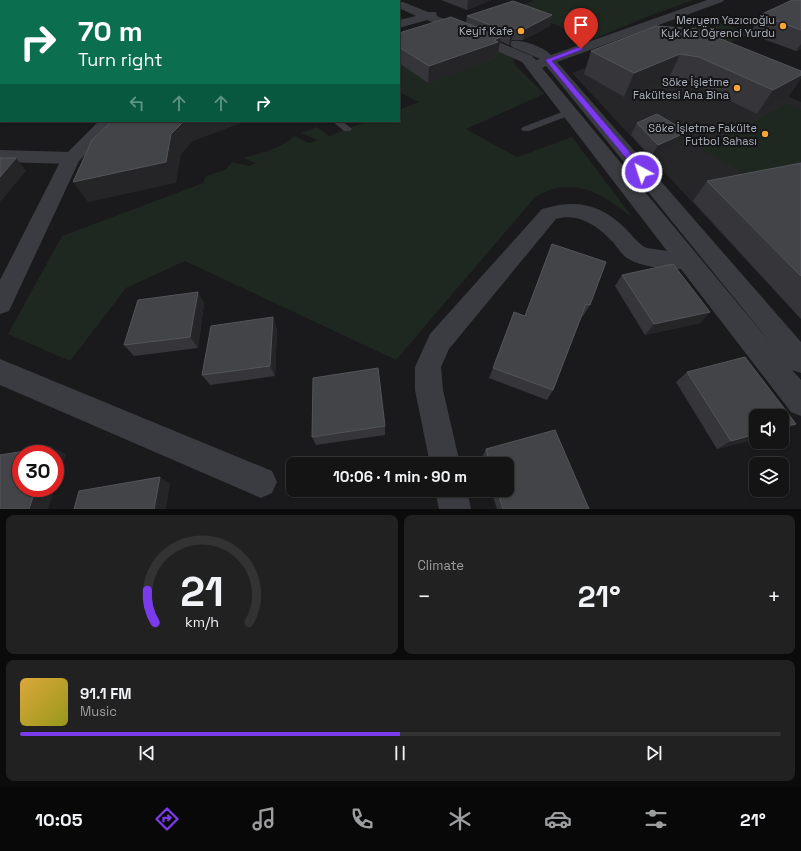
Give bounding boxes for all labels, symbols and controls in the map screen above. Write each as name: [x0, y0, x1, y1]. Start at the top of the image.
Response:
pin: [564, 8, 598, 49]
text: 70 m: [78, 13, 143, 49]
place label: Meryem Yazıcıoğlu Kyk Kız Öğrenci Yurdu: [661, 13, 775, 40]
icon: arrive: [570, 14, 592, 36]
icon: right: [12, 16, 64, 68]
marker: Meryem Yazıcıoğlu Kyk Kız Öğrenci Yurdu: [778, 21, 788, 31]
place label: Keyif Kafe: [459, 24, 513, 38]
marker: Keyif Kafe: [516, 26, 526, 36]
text: Turn right: [78, 48, 162, 71]
place label: Söke İşletme Fakültesi Ana Bina: [633, 75, 730, 102]
marker: Söke İşletme Fakültesi Ana Bina: [732, 83, 742, 93]
icon: left: [126, 92, 148, 114]
icon: ahead: [168, 92, 190, 114]
icon: ahead: [210, 92, 232, 114]
icon: right: [252, 92, 274, 114]
place label: Söke İşletme Fakülte Futbol Sahası: [648, 121, 757, 148]
marker: Söke İşletme Fakülte Futbol Sahası: [760, 129, 770, 139]
position arrow: [621, 151, 663, 193]
map controls: [749, 409, 789, 497]
button: sound: [749, 409, 789, 449]
speed limit sign: 30: [12, 445, 64, 497]
button: layers: [749, 457, 789, 497]
text: 10:06 · 1 min · 90 m: [333, 467, 467, 486]
text: Climate: [418, 557, 464, 574]
text: 21: [180, 564, 224, 617]
text: 21°: [578, 577, 621, 616]
text: −: [418, 582, 431, 610]
text: +: [767, 582, 781, 610]
text: km/h: [185, 612, 219, 630]
text: 91.1 FM: [80, 684, 132, 703]
text: Music: [80, 703, 117, 720]
icon: previous: [136, 742, 158, 764]
icon: pause: [389, 742, 411, 764]
icon: next: [643, 742, 665, 764]
icon: directions: [153, 805, 181, 833]
icon: music: [250, 805, 278, 833]
icon: phone: [348, 805, 376, 833]
icon: climate: [446, 805, 474, 833]
icon: car: [544, 805, 572, 833]
icon: filters: [642, 805, 670, 833]
text: 10:05: [35, 808, 83, 831]
text: 21°: [740, 808, 766, 831]

